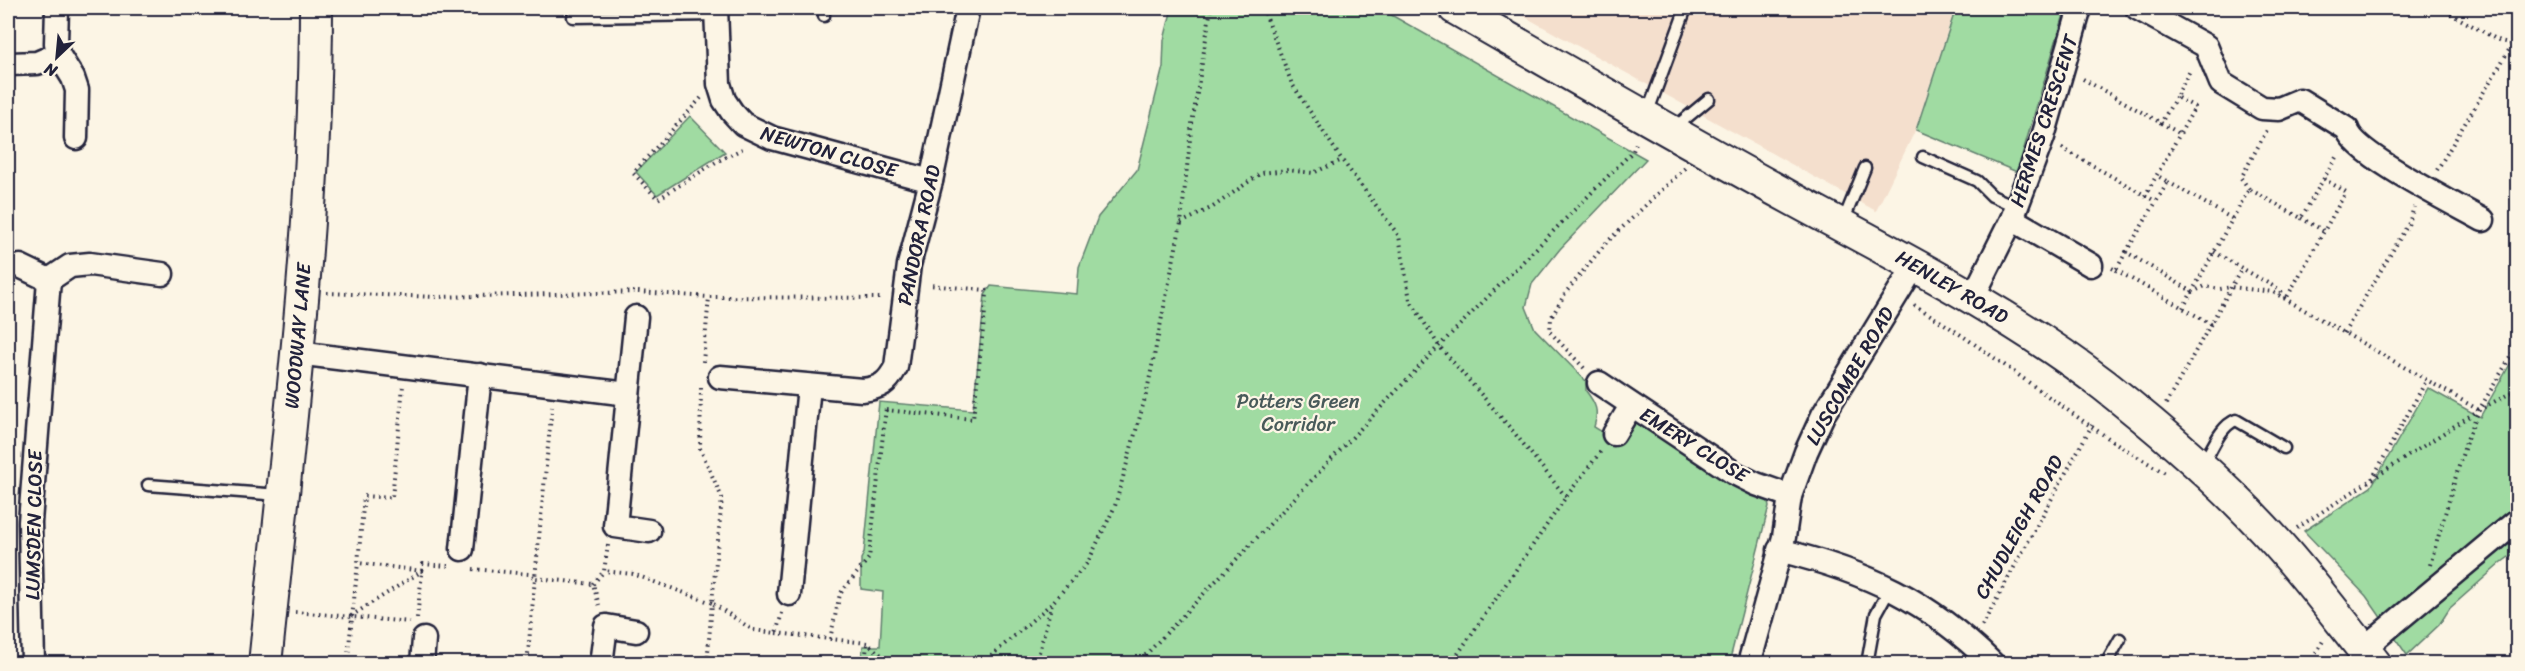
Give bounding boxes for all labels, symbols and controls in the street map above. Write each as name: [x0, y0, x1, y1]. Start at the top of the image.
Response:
north arrow: [27, 27, 87, 87]
street label: HERMES CRESCENT: [2000, 29, 2089, 212]
text: N: [38, 54, 63, 86]
street label: NEWTON CLOSE: [756, 116, 903, 189]
street label: PANDORA ROAD: [887, 161, 951, 308]
street label: HENLEY ROAD: [1889, 240, 2015, 334]
street label: WOODWAY LANE: [274, 260, 322, 410]
street label: LUSCOMBE ROAD: [1796, 300, 1904, 452]
park label: Potters Green Corridor: [1236, 384, 1360, 442]
street label: EMERY CLOSE: [1632, 397, 1757, 494]
street label: LUMSDEN CLOSE: [15, 448, 53, 600]
street label: CHUDLEIGH ROAD: [1965, 448, 2073, 606]

